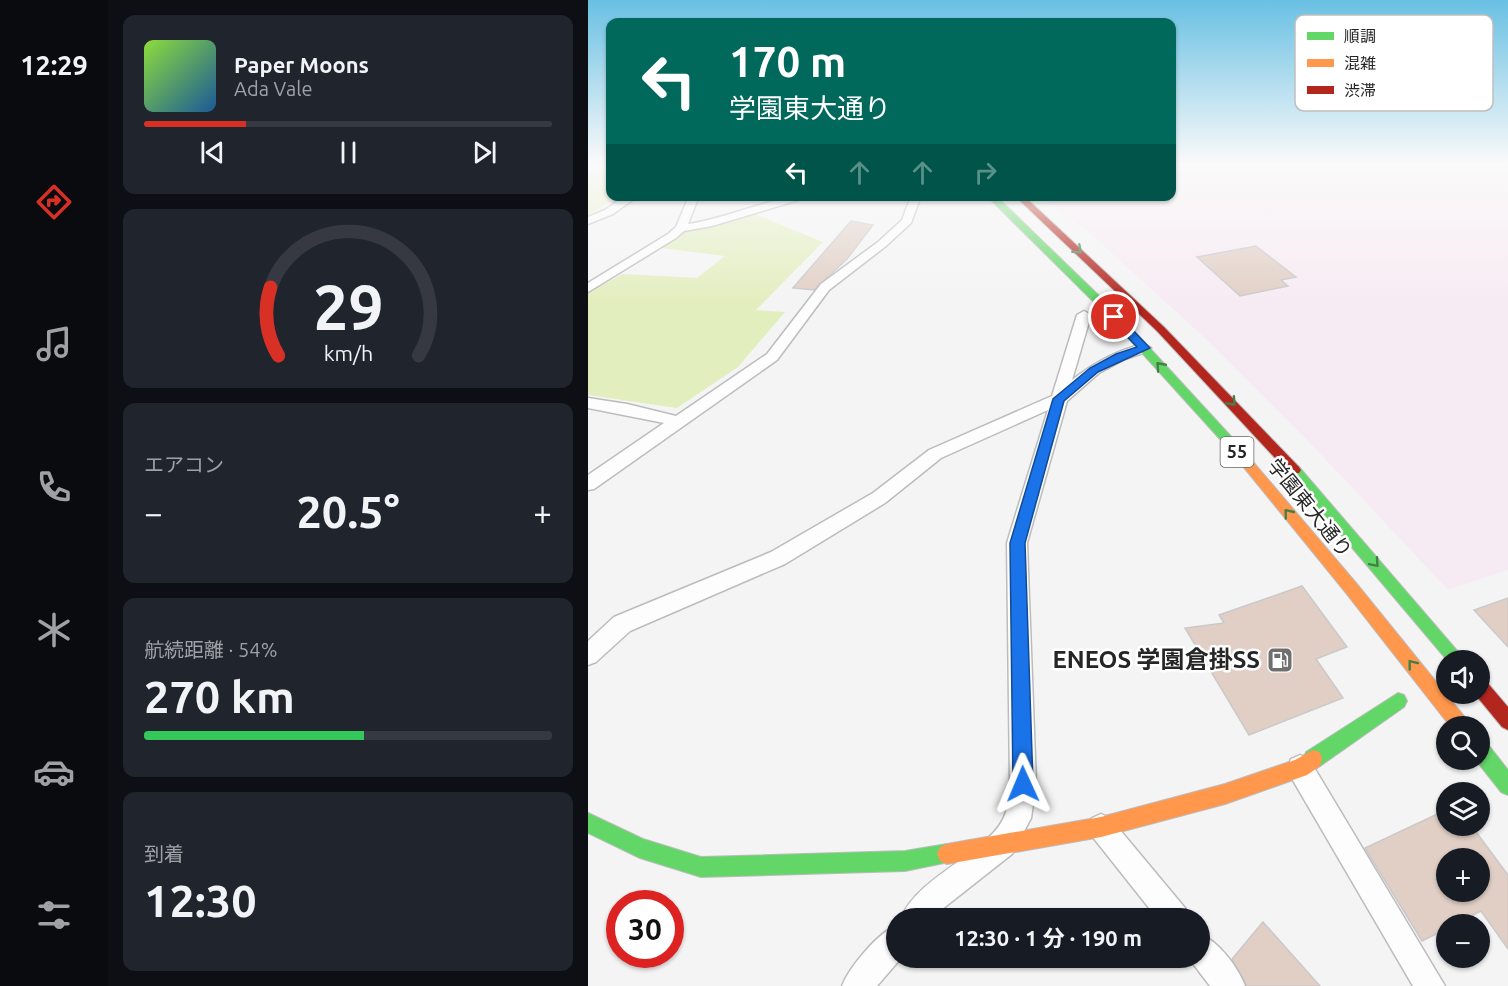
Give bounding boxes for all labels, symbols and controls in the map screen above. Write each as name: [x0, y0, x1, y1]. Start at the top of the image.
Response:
legend: [1295, 15, 1493, 111]
text: 順調: [1344, 27, 1376, 45]
text: 170 m: [729, 38, 846, 85]
icon: left: [630, 42, 708, 120]
text: 12:29: [20, 50, 88, 80]
text: Paper Moons: [234, 52, 369, 77]
text: 混雑: [1344, 54, 1376, 72]
text: Ada Vale: [234, 77, 312, 100]
text: 渋滞: [1344, 81, 1376, 99]
text: 学園東大通り: [729, 93, 891, 123]
icon: previous: [196, 136, 229, 169]
icon: pause: [332, 136, 365, 169]
icon: next: [468, 136, 501, 169]
icon: left: [780, 156, 813, 189]
icon: ahead: [843, 156, 876, 189]
icon: ahead: [906, 156, 939, 189]
icon: right: [969, 156, 1002, 189]
icon: directions: [33, 181, 75, 223]
one-way arrow: [1071, 243, 1082, 254]
text: 29: [313, 272, 383, 342]
pin: [1088, 291, 1139, 342]
icon: arrive: [1097, 300, 1130, 333]
icon: music: [33, 323, 75, 365]
text: km/h: [323, 341, 373, 365]
one-way arrow: [1156, 362, 1167, 372]
one-way arrow: [1225, 395, 1236, 406]
road number: 55: [1220, 437, 1254, 467]
text: エアコン: [144, 453, 224, 476]
street label: 学園東大通り: [1264, 454, 1357, 562]
icon: phone: [33, 466, 75, 508]
text: 20.5°: [296, 486, 400, 537]
text: −: [144, 494, 163, 531]
text: +: [533, 494, 552, 531]
one-way arrow: [1284, 509, 1295, 520]
one-way arrow: [1368, 556, 1379, 567]
icon: climate: [33, 609, 75, 651]
text: 航続距離 · 54%: [144, 638, 277, 661]
fuel station icon: ENEOS 学園倉掛SS: [1265, 645, 1295, 675]
place label: ENEOS 学園倉掛SS: [1052, 646, 1260, 673]
map controls: [1436, 650, 1490, 968]
button: sound: [1436, 650, 1490, 704]
one-way arrow: [1408, 660, 1419, 671]
text: 270 km: [144, 671, 295, 722]
button: search: [1436, 716, 1490, 770]
icon: car: [33, 751, 75, 793]
position arrow: [991, 752, 1055, 816]
button: layers: [1436, 782, 1490, 836]
text: 到着: [144, 842, 184, 865]
button: +: [1436, 848, 1490, 902]
text: 12:30: [144, 875, 257, 926]
speed limit sign: 30: [606, 890, 684, 968]
icon: filters: [33, 894, 75, 936]
button: −: [1436, 914, 1490, 968]
text: 12:30 · 1 分 · 190 m: [954, 925, 1142, 950]

